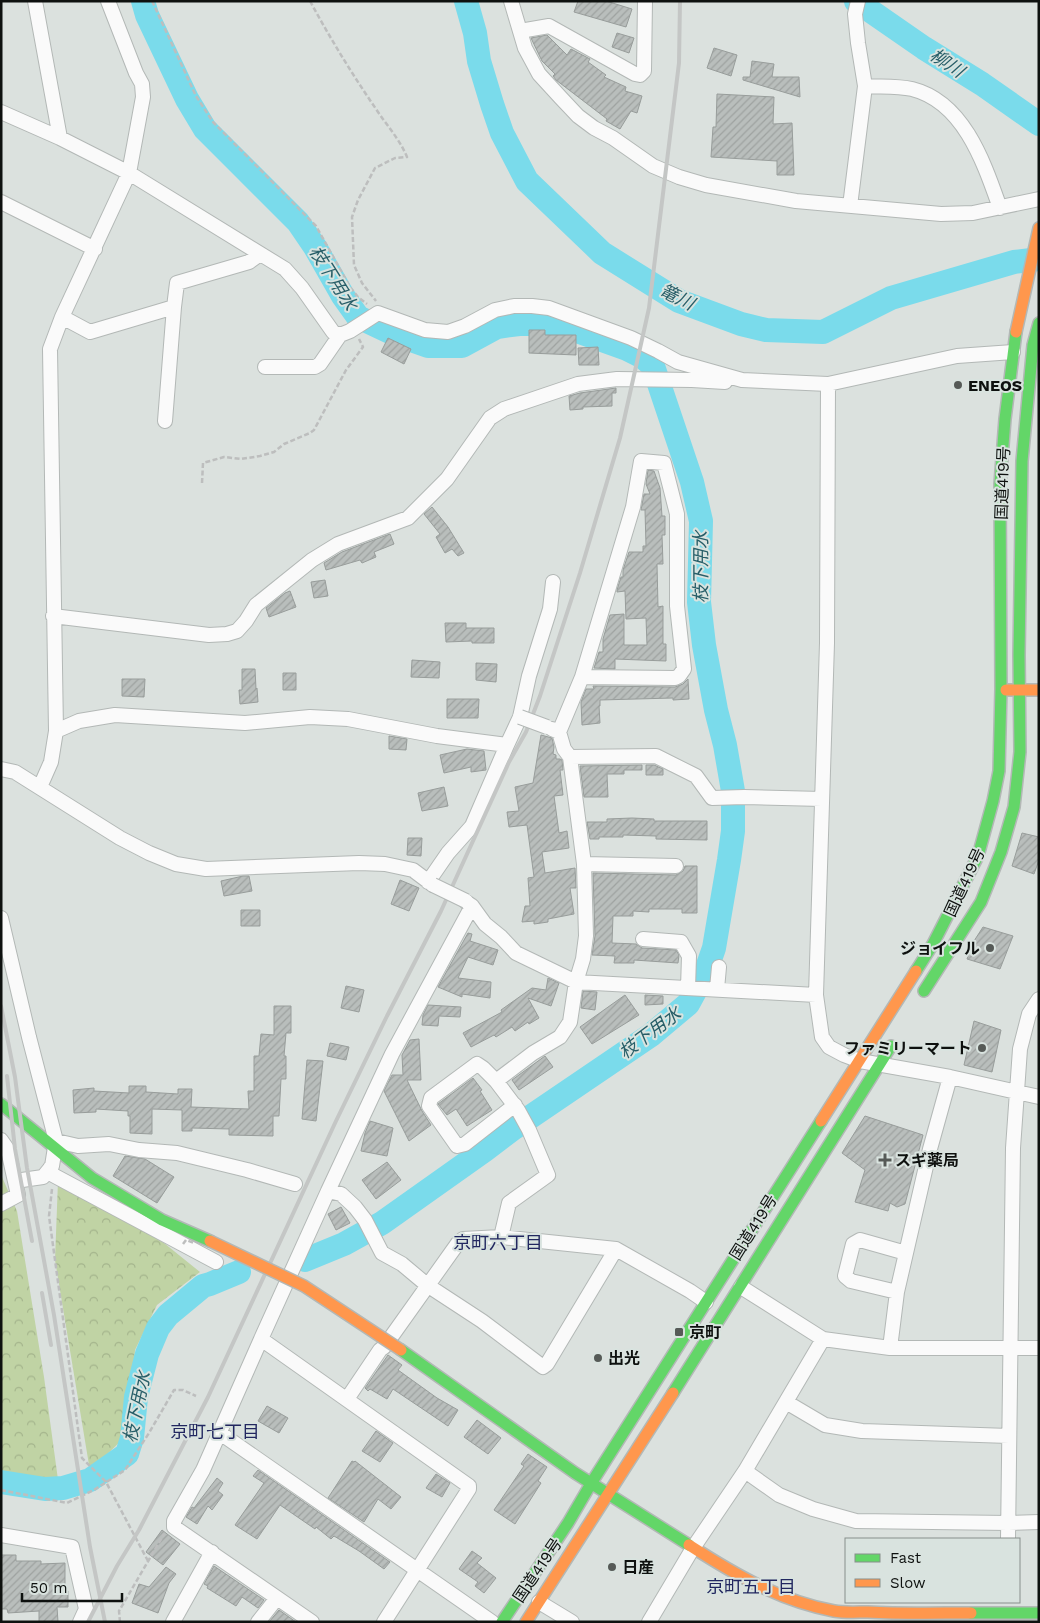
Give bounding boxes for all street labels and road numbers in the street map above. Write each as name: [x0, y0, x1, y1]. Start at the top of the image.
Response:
street label: 国道419号: [992, 446, 1013, 520]
street label: 国道419号: [940, 845, 989, 920]
street label: 国道419号: [726, 1191, 781, 1264]
street label: 国道419号: [509, 1534, 566, 1606]

